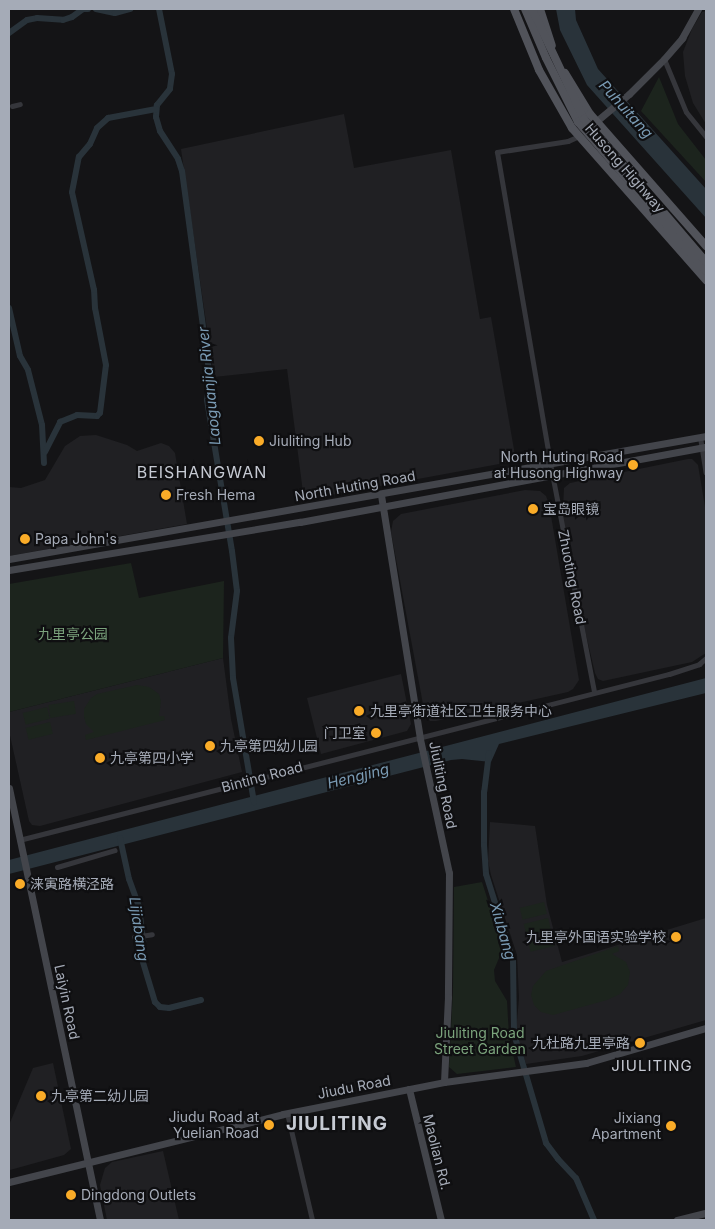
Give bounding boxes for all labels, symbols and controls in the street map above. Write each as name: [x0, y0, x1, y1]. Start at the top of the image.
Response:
water label: Puhuitang: [595, 76, 657, 142]
street label: Husong Highway: [582, 120, 668, 216]
water label: Laoguanjia River: [194, 326, 224, 446]
place label: Jiuliting Hub: [269, 433, 351, 449]
marker: Jiuliting Hub: [253, 435, 265, 447]
place label: North Huting Road at Husong Highway: [494, 449, 623, 482]
marker: North Huting Road at Husong Highway: [627, 459, 639, 471]
district label: BEISHANGWAN: [135, 462, 269, 482]
street label: North Huting Road: [293, 467, 417, 505]
place label: Fresh Hema: [176, 487, 255, 503]
marker: Fresh Hema: [160, 489, 172, 501]
place label: 宝岛眼镜: [543, 501, 599, 517]
marker: 宝岛眼镜: [527, 503, 539, 515]
street label: Zhuoting Road: [555, 528, 589, 626]
place label: Papa John's: [35, 531, 117, 547]
marker: Papa John's: [19, 533, 31, 545]
park label: 九里亭公园: [38, 626, 108, 642]
place label: 九里亭街道社区卫生服务中心: [370, 703, 552, 719]
marker: 九里亭街道社区卫生服务中心: [352, 704, 366, 718]
place label: 门卫室: [324, 725, 366, 741]
marker: 门卫室: [370, 727, 382, 739]
place label: 九亭第四幼儿园: [220, 738, 318, 754]
marker: 九亭第四幼儿园: [204, 740, 216, 752]
street label: Jiuliting Road: [426, 740, 460, 830]
place label: 九亭第四小学: [110, 750, 194, 766]
marker: 九亭第四小学: [94, 752, 106, 764]
street label: Binting Road: [220, 758, 304, 796]
water label: Hengjing: [325, 760, 391, 792]
place label: 涞寅路横泾路: [30, 876, 114, 892]
marker: 涞寅路横泾路: [14, 878, 26, 890]
water label: Lijiabang: [126, 896, 152, 962]
water label: Xiubang: [486, 900, 520, 962]
place label: 九里亭外国语实验学校: [526, 929, 666, 945]
marker: 九里亭外国语实验学校: [670, 931, 682, 943]
street label: Laiyin Road: [51, 963, 83, 1041]
park label: Jiuliting Road Street Garden: [434, 1025, 526, 1058]
place label: 九杜路九里亭路: [532, 1035, 630, 1051]
marker: 九杜路九里亭路: [634, 1037, 646, 1049]
district label: JIULITING: [610, 1057, 694, 1075]
street label: Jiudu Road: [316, 1072, 392, 1102]
place label: 九亭第二幼儿园: [51, 1088, 149, 1104]
marker: 九亭第二幼儿园: [35, 1090, 47, 1102]
place label: Jiudu Road at Yuelian Road: [168, 1109, 259, 1142]
place label: Jixiang Apartment: [591, 1110, 661, 1142]
district label: JIULITING: [285, 1113, 389, 1135]
street label: Maolian Rd.: [420, 1113, 454, 1191]
marker: Jiudu Road at Yuelian Road: [263, 1119, 275, 1131]
marker: Jixiang Apartment: [665, 1120, 677, 1132]
place label: Dingdong Outlets: [81, 1187, 196, 1203]
marker: Dingdong Outlets: [65, 1189, 77, 1201]

